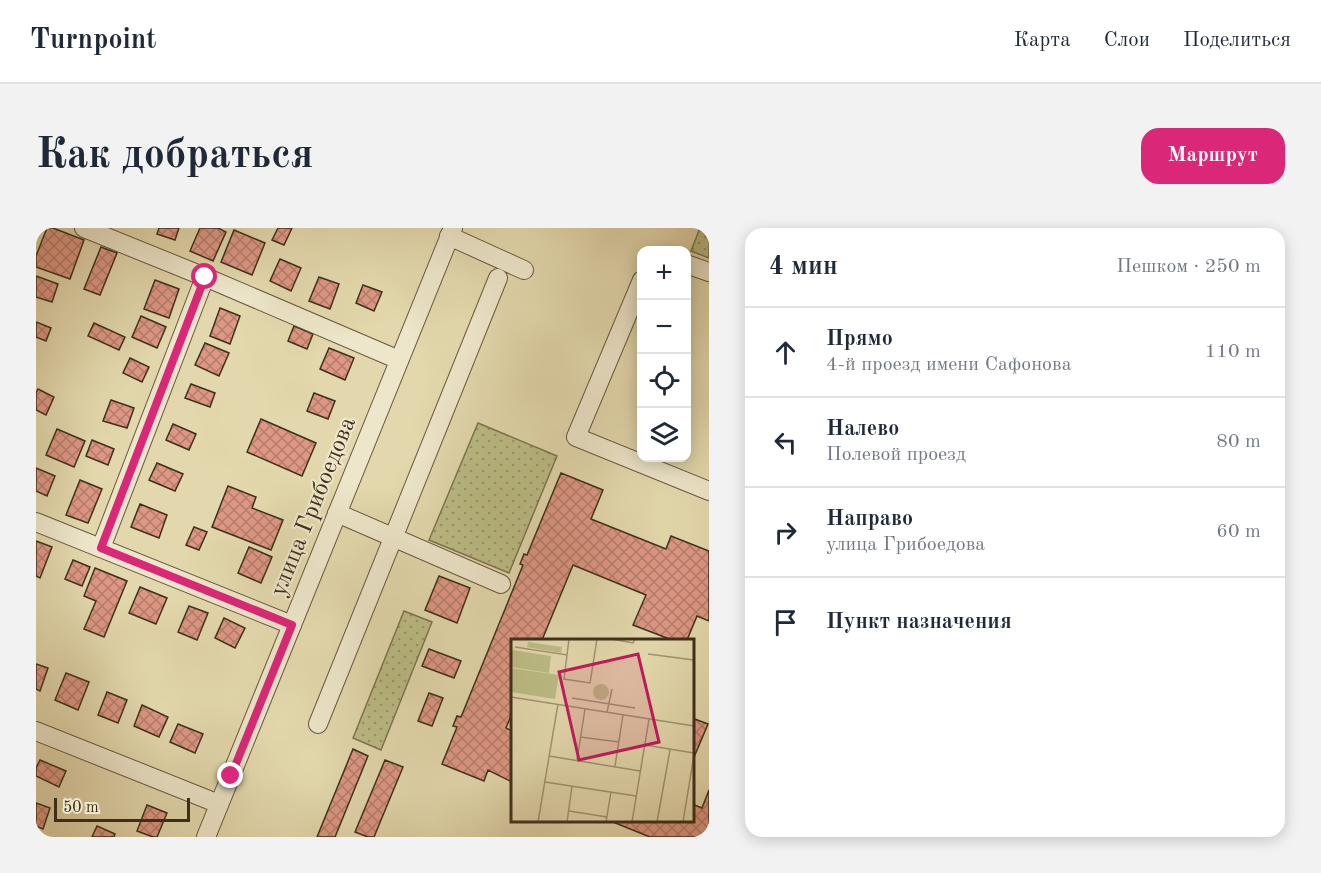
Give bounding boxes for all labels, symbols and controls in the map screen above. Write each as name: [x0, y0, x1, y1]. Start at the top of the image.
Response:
text: Turnpoint: [30, 27, 157, 55]
text: Карта: [1014, 30, 1071, 51]
text: Слои: [1104, 30, 1150, 51]
text: Поделиться: [1183, 30, 1291, 51]
button: Маршрут: [1141, 128, 1285, 184]
text: Как добраться: [36, 135, 313, 177]
map controls: [637, 246, 691, 462]
button: +: [637, 246, 691, 300]
text: 4 мин: [769, 254, 838, 280]
text: Пешком · 250 m: [1116, 257, 1261, 277]
route start: [191, 263, 217, 289]
button: −: [637, 300, 691, 354]
text: Прямо: [826, 328, 893, 350]
icon: ahead: [769, 336, 802, 369]
text: 110 m: [1205, 342, 1261, 362]
button: locate: [637, 354, 691, 408]
text: 4-й проезд имени Сафонова: [826, 355, 1072, 375]
button: layers: [637, 408, 691, 462]
street label: улица Грибоедова: [267, 414, 361, 600]
text: Налево: [826, 418, 899, 440]
icon: left: [769, 426, 802, 459]
text: 80 m: [1216, 432, 1261, 452]
text: Полевой проезд: [826, 445, 966, 465]
text: Направо: [826, 508, 913, 530]
icon: right: [769, 516, 802, 549]
text: 60 m: [1216, 522, 1261, 542]
text: улица Грибоедова: [826, 535, 985, 555]
icon: arrive: [769, 606, 802, 639]
text: Пункт назначения: [826, 611, 1012, 633]
inset map: [511, 639, 694, 822]
route end: [217, 762, 243, 788]
scale bar: [54, 795, 190, 822]
text: 50 m: [63, 800, 99, 816]

